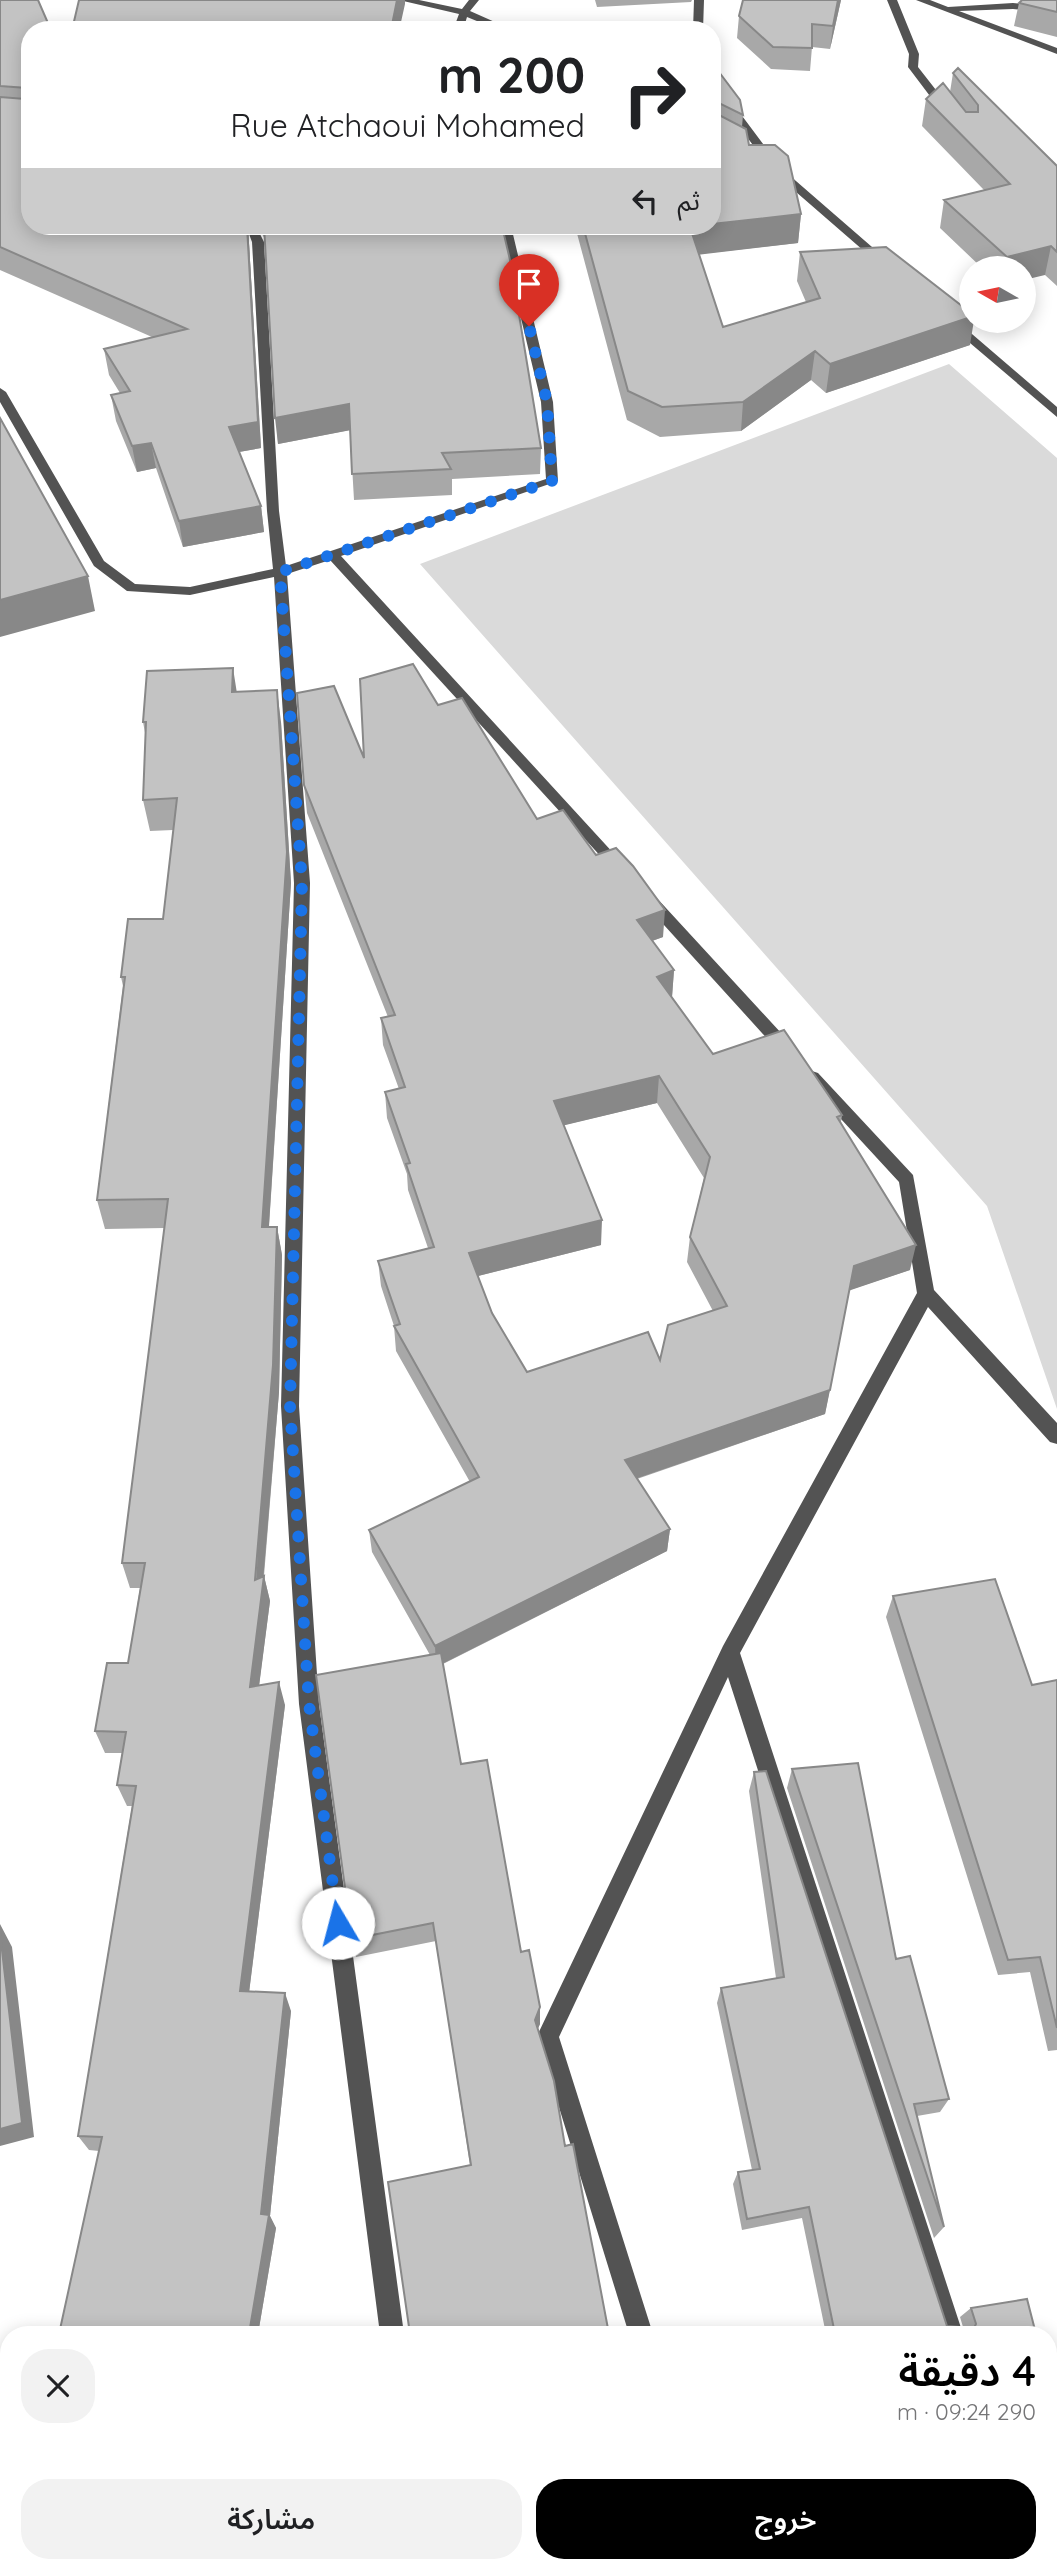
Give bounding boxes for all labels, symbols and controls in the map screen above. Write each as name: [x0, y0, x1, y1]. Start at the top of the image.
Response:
text: 200 m: [438, 44, 585, 105]
icon: right: [609, 49, 700, 140]
text: Rue Atchaoui Mohamed: [230, 105, 585, 145]
icon: left: [626, 182, 664, 220]
text: ثم: [678, 184, 700, 217]
pin: [499, 254, 559, 326]
north arrow: [959, 256, 1036, 332]
map controls: [959, 256, 1036, 333]
icon: arrive: [510, 265, 548, 303]
position arrow: [301, 1886, 375, 1960]
text: 4 دقيقة: [899, 2344, 1036, 2397]
button: close: [21, 2349, 95, 2423]
text: 290 m · 09:24: [897, 2397, 1036, 2426]
button: مشاركة: [21, 2479, 522, 2559]
button: خروج: [536, 2479, 1036, 2559]

